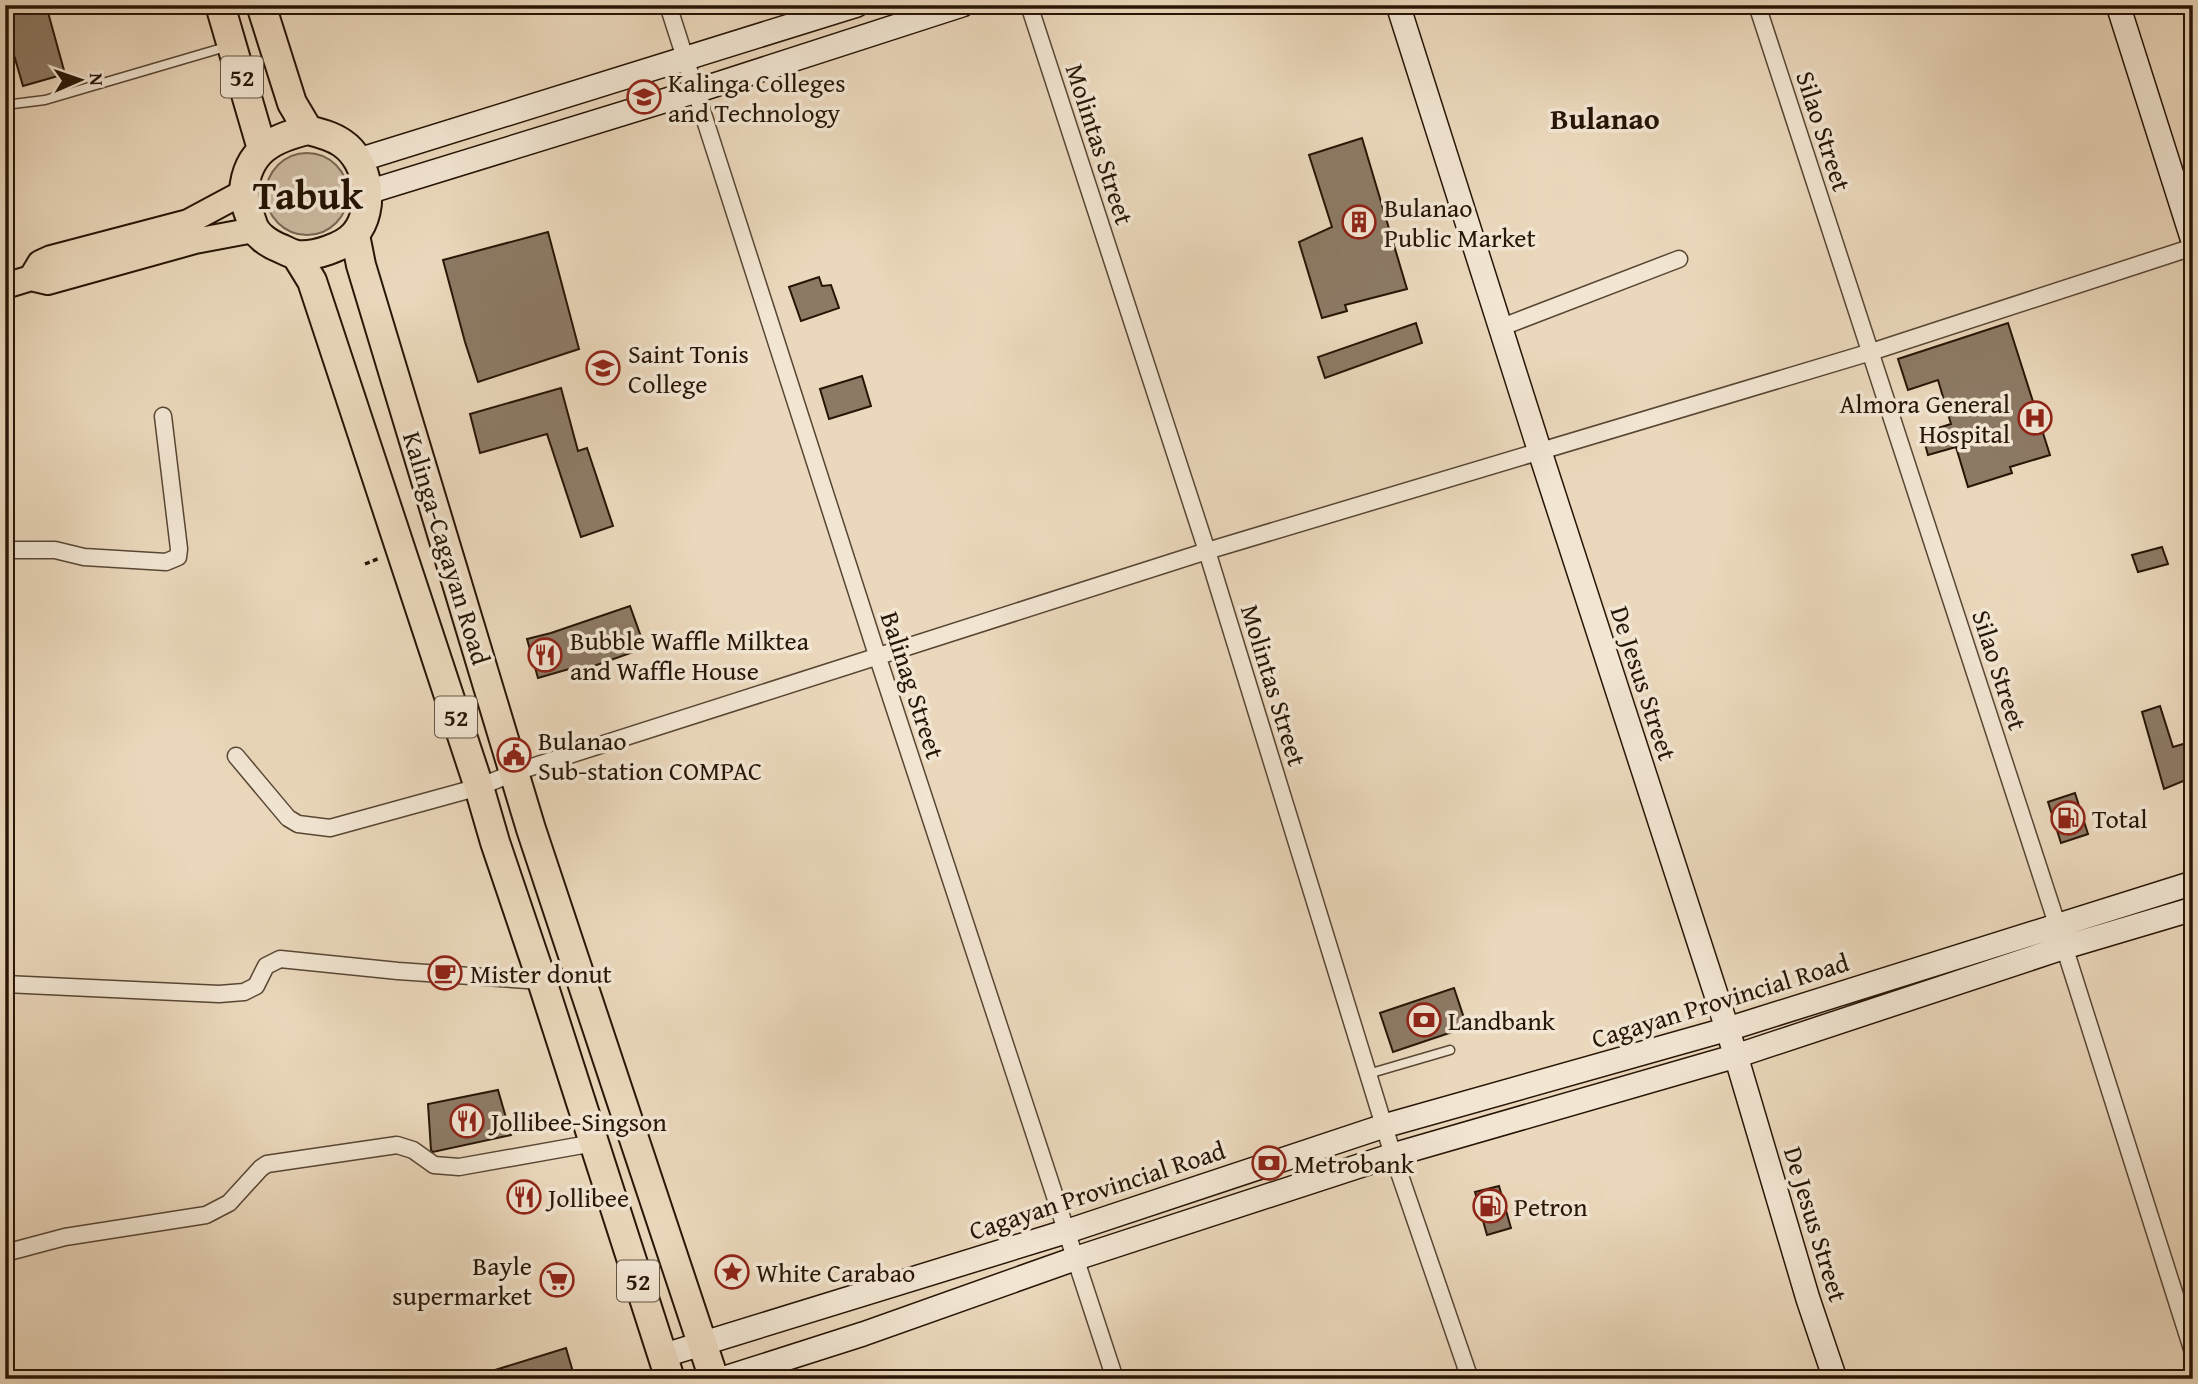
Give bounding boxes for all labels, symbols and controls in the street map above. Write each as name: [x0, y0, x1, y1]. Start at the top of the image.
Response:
north arrow: [46, 46, 116, 116]
road number: 52: [221, 56, 263, 98]
street label: Molintas Street: [1056, 59, 1144, 229]
place label: Kalinga Colleges and Technology: [668, 63, 845, 132]
street label: Silao Street: [1786, 66, 1862, 196]
text: N: [83, 73, 111, 87]
school or university icon: Kalinga Colleges and Technology: [625, 78, 663, 116]
district label: Bulanao: [1550, 96, 1660, 140]
district label: Tabuk: [253, 165, 363, 224]
place label: Bulanao Public Market: [1384, 188, 1536, 257]
building icon: Bulanao Public Market: [1340, 203, 1378, 241]
place label: Saint Tonis College: [628, 334, 749, 403]
school or university icon: Saint Tonis College: [584, 349, 622, 387]
place label: Almora General Hospital: [1840, 384, 2010, 453]
hospital icon: Almora General Hospital: [2016, 399, 2054, 437]
street label: Kalinga-Cagayan Road: [393, 426, 501, 670]
street label: Molintas Street: [1231, 599, 1317, 771]
street label: De Jesus Street: [1601, 601, 1687, 765]
street label: Silao Street: [1962, 605, 2038, 735]
street label: Balinag Street: [871, 606, 955, 764]
place label: Bubble Waffle Milktea and Waffle House: [570, 621, 810, 690]
restaurant icon: Bubble Waffle Milktea and Waffle House: [526, 636, 564, 674]
road number: 52: [435, 696, 477, 738]
place label: Bulanao Sub-station COMPAC: [538, 721, 762, 790]
public building icon: Bulanao Sub-station COMPAC: [495, 736, 533, 774]
fuel station icon: Total: [2049, 799, 2087, 837]
place label: Total: [2092, 799, 2148, 838]
street label: Cagayan Provincial Road: [1587, 942, 1854, 1058]
cafe icon: Mister donut: [426, 954, 464, 992]
place label: Mister donut: [470, 954, 612, 993]
bank icon: Landbank: [1405, 1001, 1443, 1039]
place label: Landbank: [1448, 1001, 1556, 1040]
restaurant icon: Jollibee-Singson: [448, 1102, 486, 1140]
place label: Jollibee-Singson: [488, 1102, 667, 1141]
street label: Cagayan Provincial Road: [964, 1130, 1230, 1250]
street label: De Jesus Street: [1774, 1142, 1858, 1306]
bank icon: Metrobank: [1250, 1144, 1288, 1182]
place label: Metrobank: [1294, 1144, 1415, 1183]
restaurant icon: Jollibee: [505, 1178, 543, 1216]
place label: Jollibee: [545, 1178, 629, 1217]
fuel station icon: Petron: [1471, 1187, 1509, 1225]
place label: Petron: [1514, 1187, 1588, 1226]
place label: Bayle supermarket: [392, 1246, 532, 1315]
place icon: White Carabao: [713, 1253, 751, 1291]
place label: White Carabao: [756, 1253, 915, 1292]
road number: 52: [617, 1260, 659, 1302]
supermarket icon: Bayle supermarket: [538, 1261, 576, 1299]

